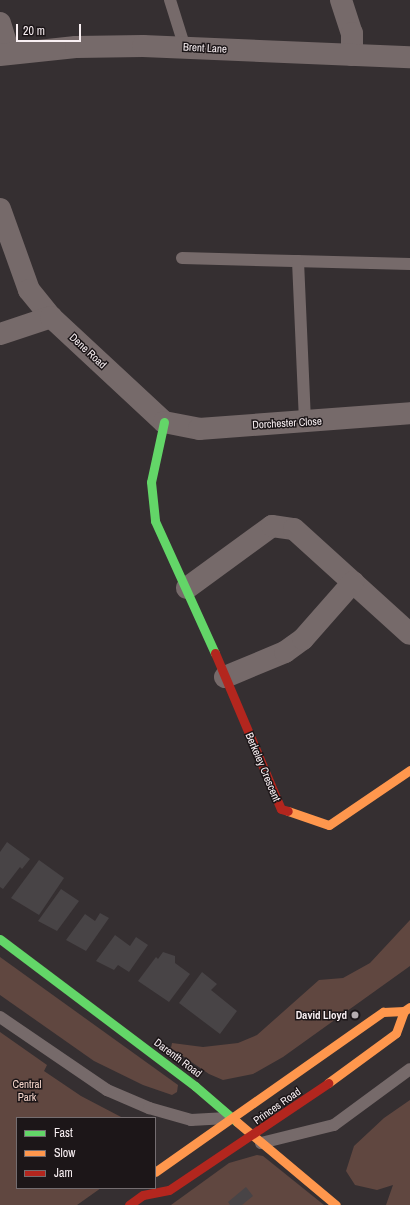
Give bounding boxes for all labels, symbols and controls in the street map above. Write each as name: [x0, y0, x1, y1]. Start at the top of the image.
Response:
scale bar: [18, 16, 83, 42]
text: 20 m: [23, 23, 45, 39]
street label: Brent Lane: [183, 40, 227, 56]
street label: Dene Road: [67, 331, 109, 371]
street label: Dorchester Close: [252, 415, 322, 431]
street label: Berkeley Crescent: [243, 731, 283, 803]
place label: David Lloyd: [296, 1008, 347, 1022]
marker: David Lloyd: [350, 1010, 360, 1020]
street label: Darenth Road: [152, 1036, 204, 1080]
park label: Central Park: [12, 1078, 42, 1104]
street label: Princes Road: [251, 1085, 303, 1127]
legend: [16, 1117, 156, 1189]
text: Fast: [54, 1125, 73, 1141]
text: Slow: [54, 1145, 75, 1161]
text: Jam: [54, 1165, 73, 1181]

